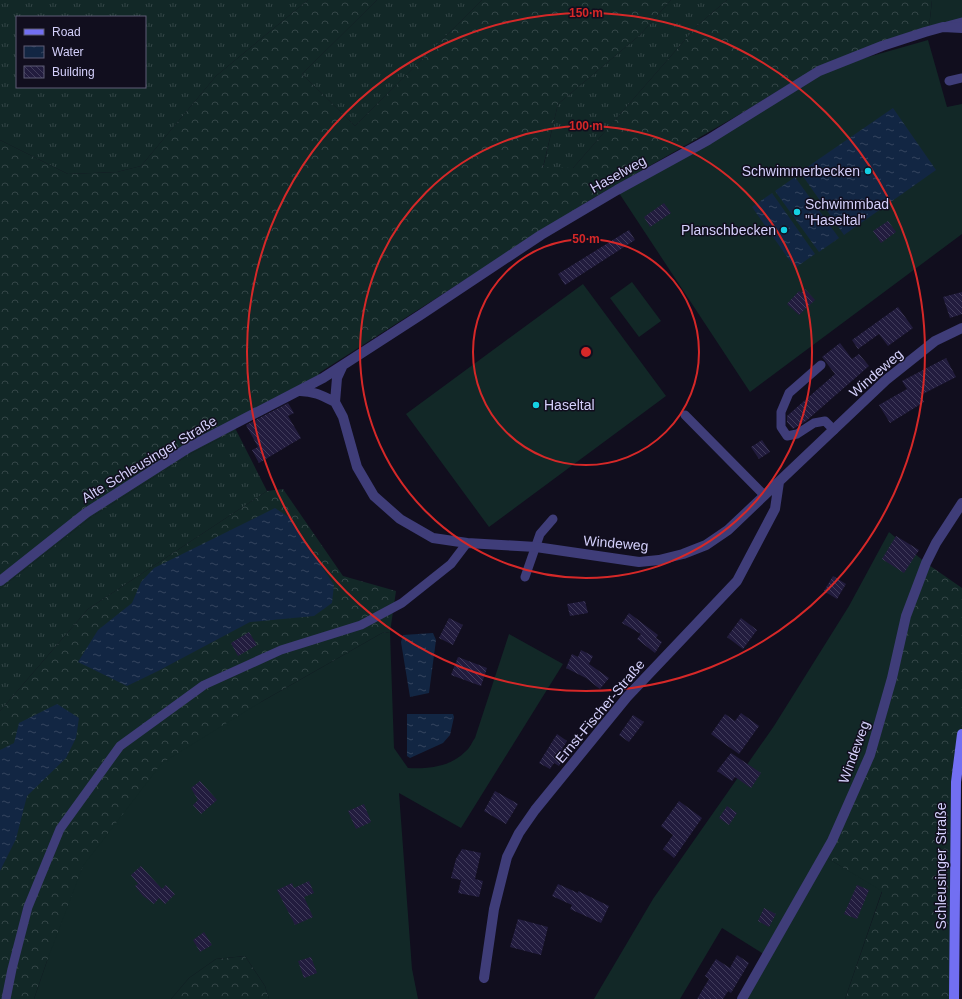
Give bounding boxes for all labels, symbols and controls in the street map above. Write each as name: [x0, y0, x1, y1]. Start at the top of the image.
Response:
text: 150 m: [569, 6, 603, 20]
legend: [16, 16, 146, 88]
text: Road: [52, 25, 81, 39]
text: Water: [52, 45, 84, 59]
text: Building: [52, 65, 95, 79]
text: 100 m: [569, 119, 603, 133]
street label: Haselweg: [587, 152, 649, 196]
place label: Schwimmerbecken: [742, 163, 860, 179]
marker: Schwimmerbecken: [863, 166, 873, 176]
place label: Schwimmbad "Haseltal": [805, 196, 889, 228]
marker: Schwimmbad "Haseltal": [792, 207, 802, 217]
place label: Planschbecken: [681, 222, 776, 238]
marker: Planschbecken: [779, 225, 789, 235]
text: 50 m: [572, 232, 600, 246]
centre of rings: [579, 345, 593, 359]
street label: Windeweg: [846, 346, 906, 400]
place label: Haseltal: [544, 397, 595, 413]
marker: Haseltal: [531, 400, 541, 410]
street label: Alte Schleusinger Straße: [79, 412, 220, 506]
street label: Windeweg: [583, 532, 649, 554]
street label: Ernst-Fischer-Straße: [552, 656, 648, 766]
street label: Windeweg: [835, 719, 873, 785]
street label: Schleusinger Straße: [933, 802, 949, 929]

